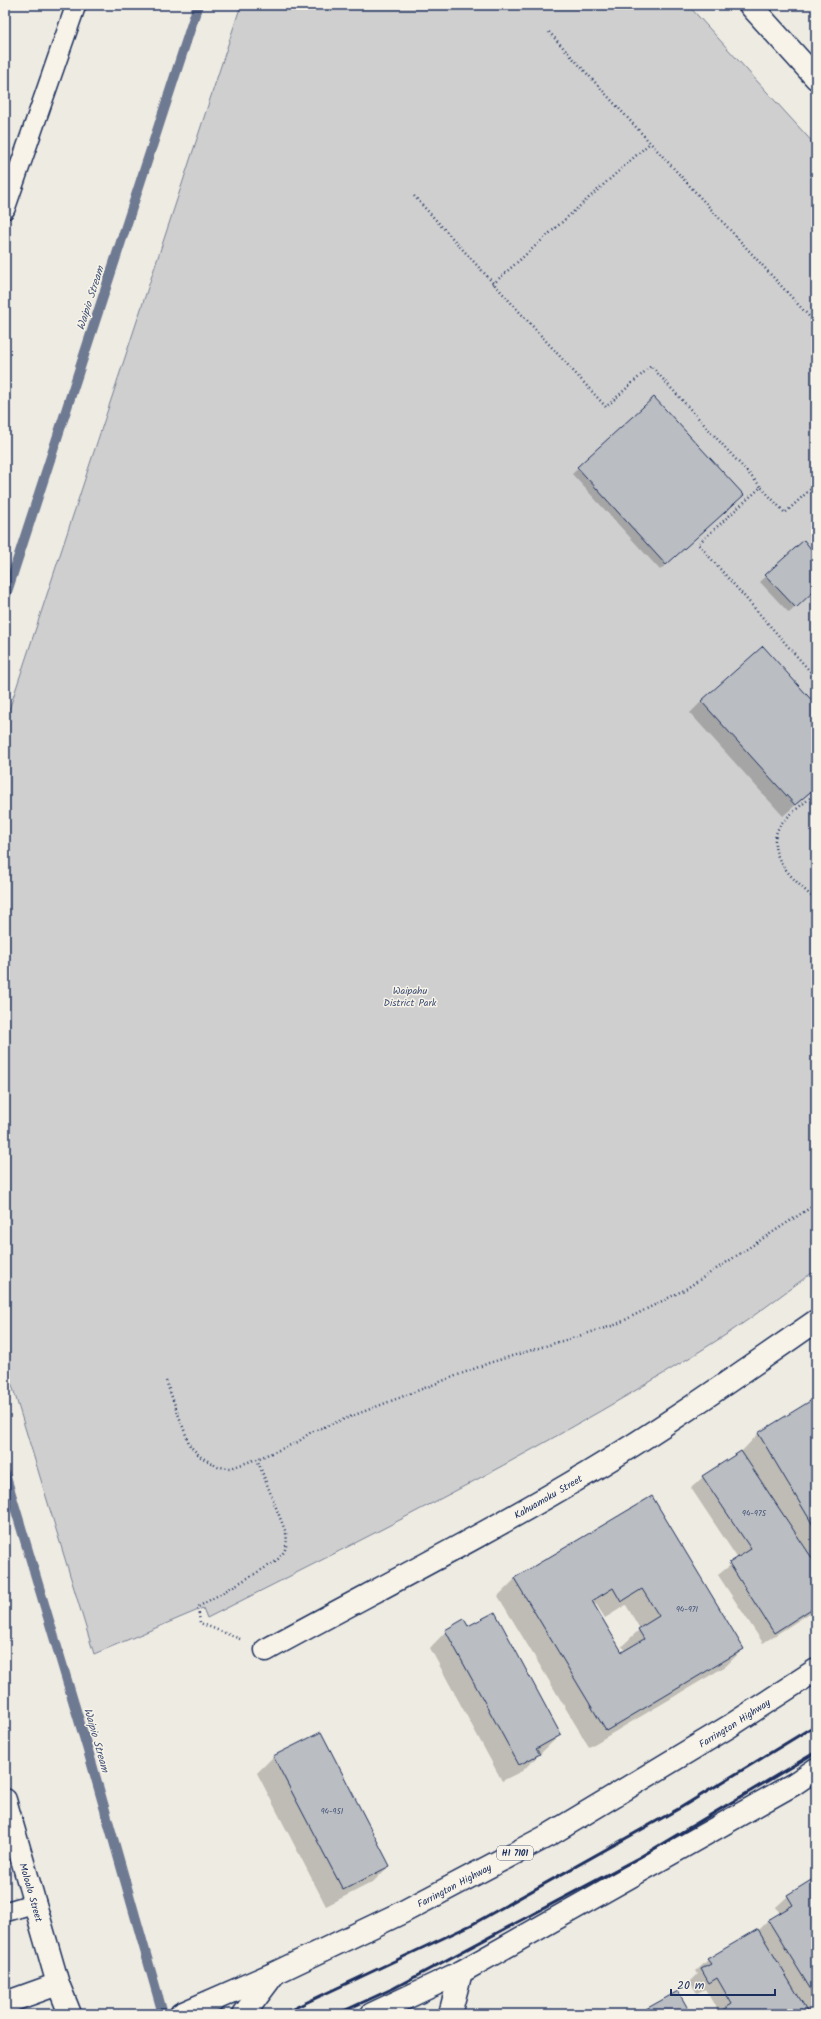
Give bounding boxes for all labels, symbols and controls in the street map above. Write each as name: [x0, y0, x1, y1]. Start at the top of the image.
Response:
water label: Waipio Stream: [72, 263, 110, 333]
park label: Waipahu District Park: [383, 983, 437, 1011]
street label: Kahuamoku Street: [511, 1471, 586, 1523]
house number: 94-975: [742, 1507, 767, 1520]
house number: 94-971: [676, 1603, 699, 1616]
street label: Farrington Highway: [696, 1695, 774, 1752]
water label: Waipio Stream: [78, 1706, 114, 1776]
house number: 94-951: [321, 1805, 344, 1818]
road number: HI 7101: [497, 1846, 533, 1860]
street label: Farrington Highway: [414, 1860, 495, 1912]
street label: Moloalo Street: [15, 1861, 47, 1924]
scale bar: [671, 1971, 775, 1997]
text: 20 m: [677, 1976, 705, 1995]

